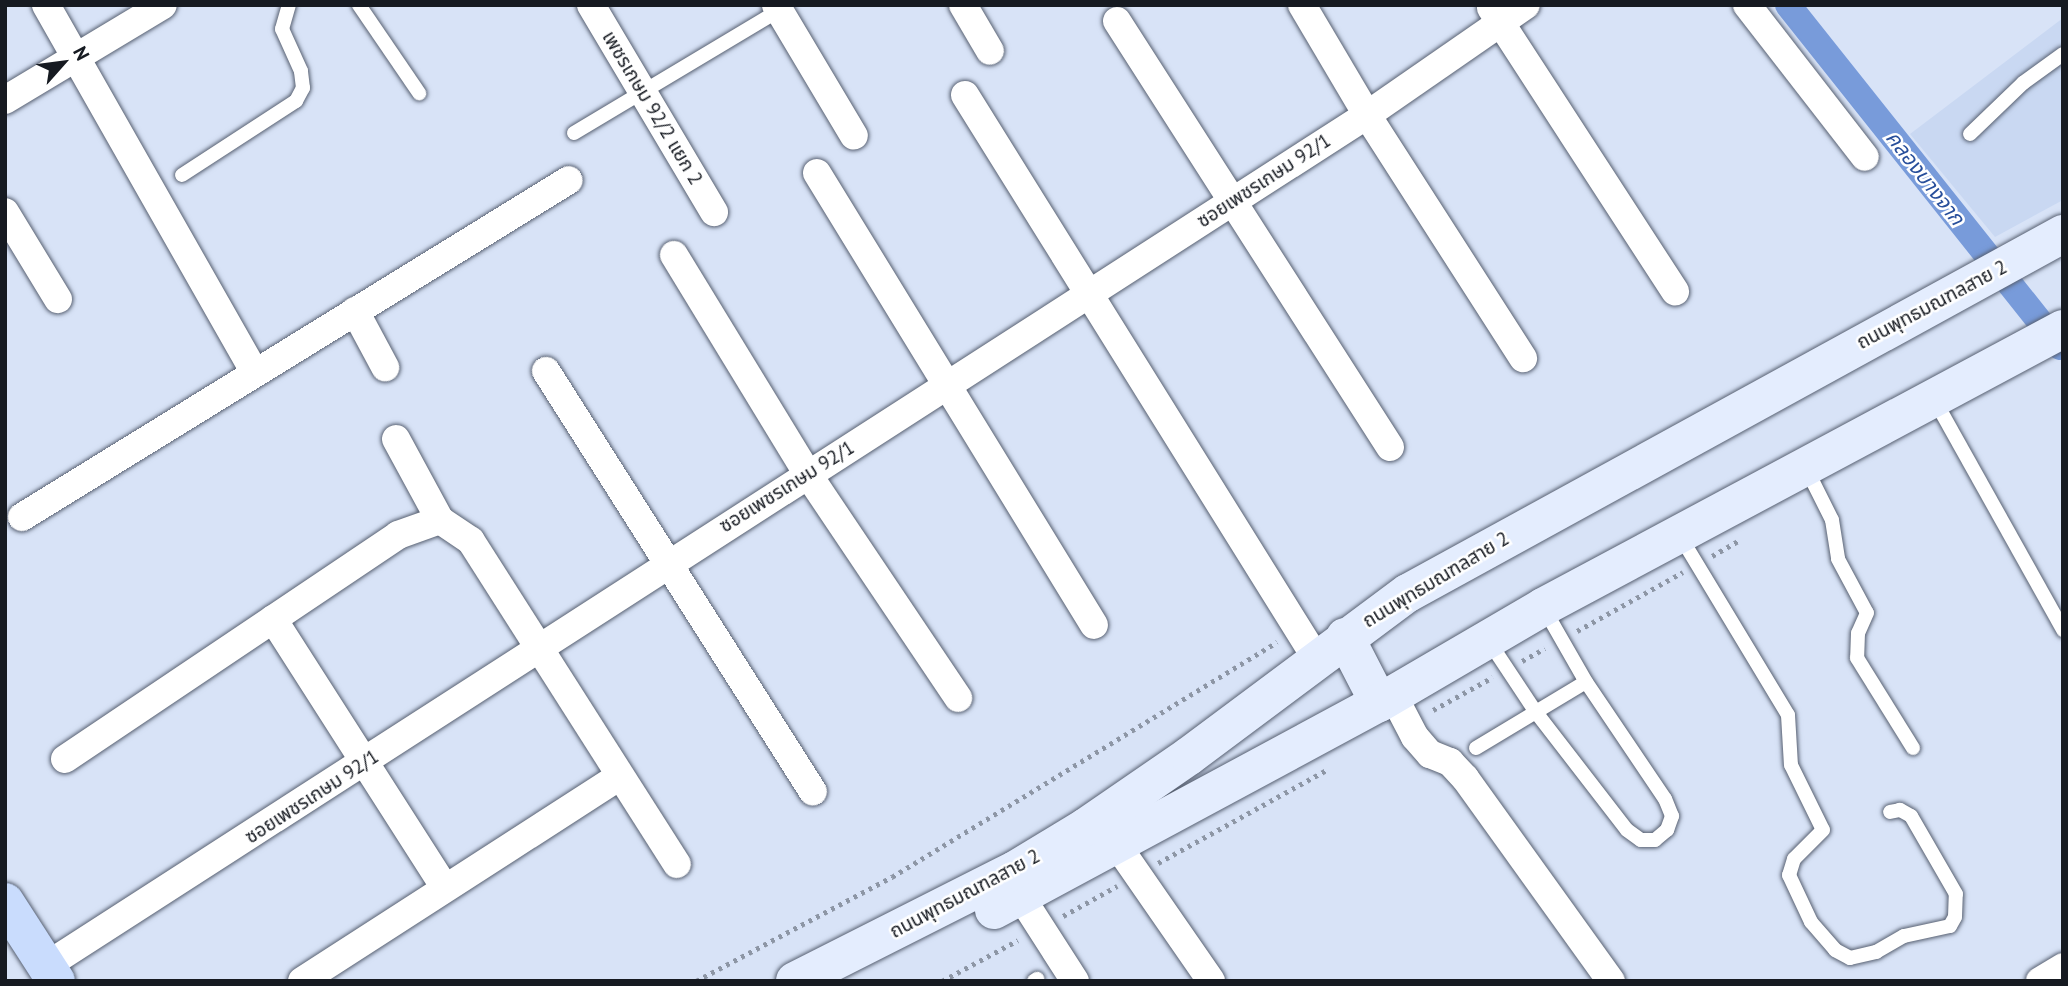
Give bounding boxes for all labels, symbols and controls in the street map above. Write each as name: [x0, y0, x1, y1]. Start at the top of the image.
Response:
street label: เพชรเกษม 92/2 แยก 2: [597, 27, 707, 189]
north arrow: [28, 28, 98, 98]
text: N: [68, 42, 95, 64]
water label: คลองบางจาก: [1880, 126, 1970, 230]
street label: ซอยเพชรเกษม 92/1: [1193, 129, 1335, 233]
street label: ถนนพุทธมณฑลสาย 2: [1853, 256, 2011, 354]
street label: ซอยเพชรเกษม 92/1: [715, 436, 859, 538]
street label: ถนนพุทธมณฑลสาย 2: [1359, 527, 1513, 633]
street label: ซอยเพชรเกษม 92/1: [241, 745, 383, 849]
street label: ถนนพุทธมณฑลสาย 2: [886, 845, 1044, 943]

